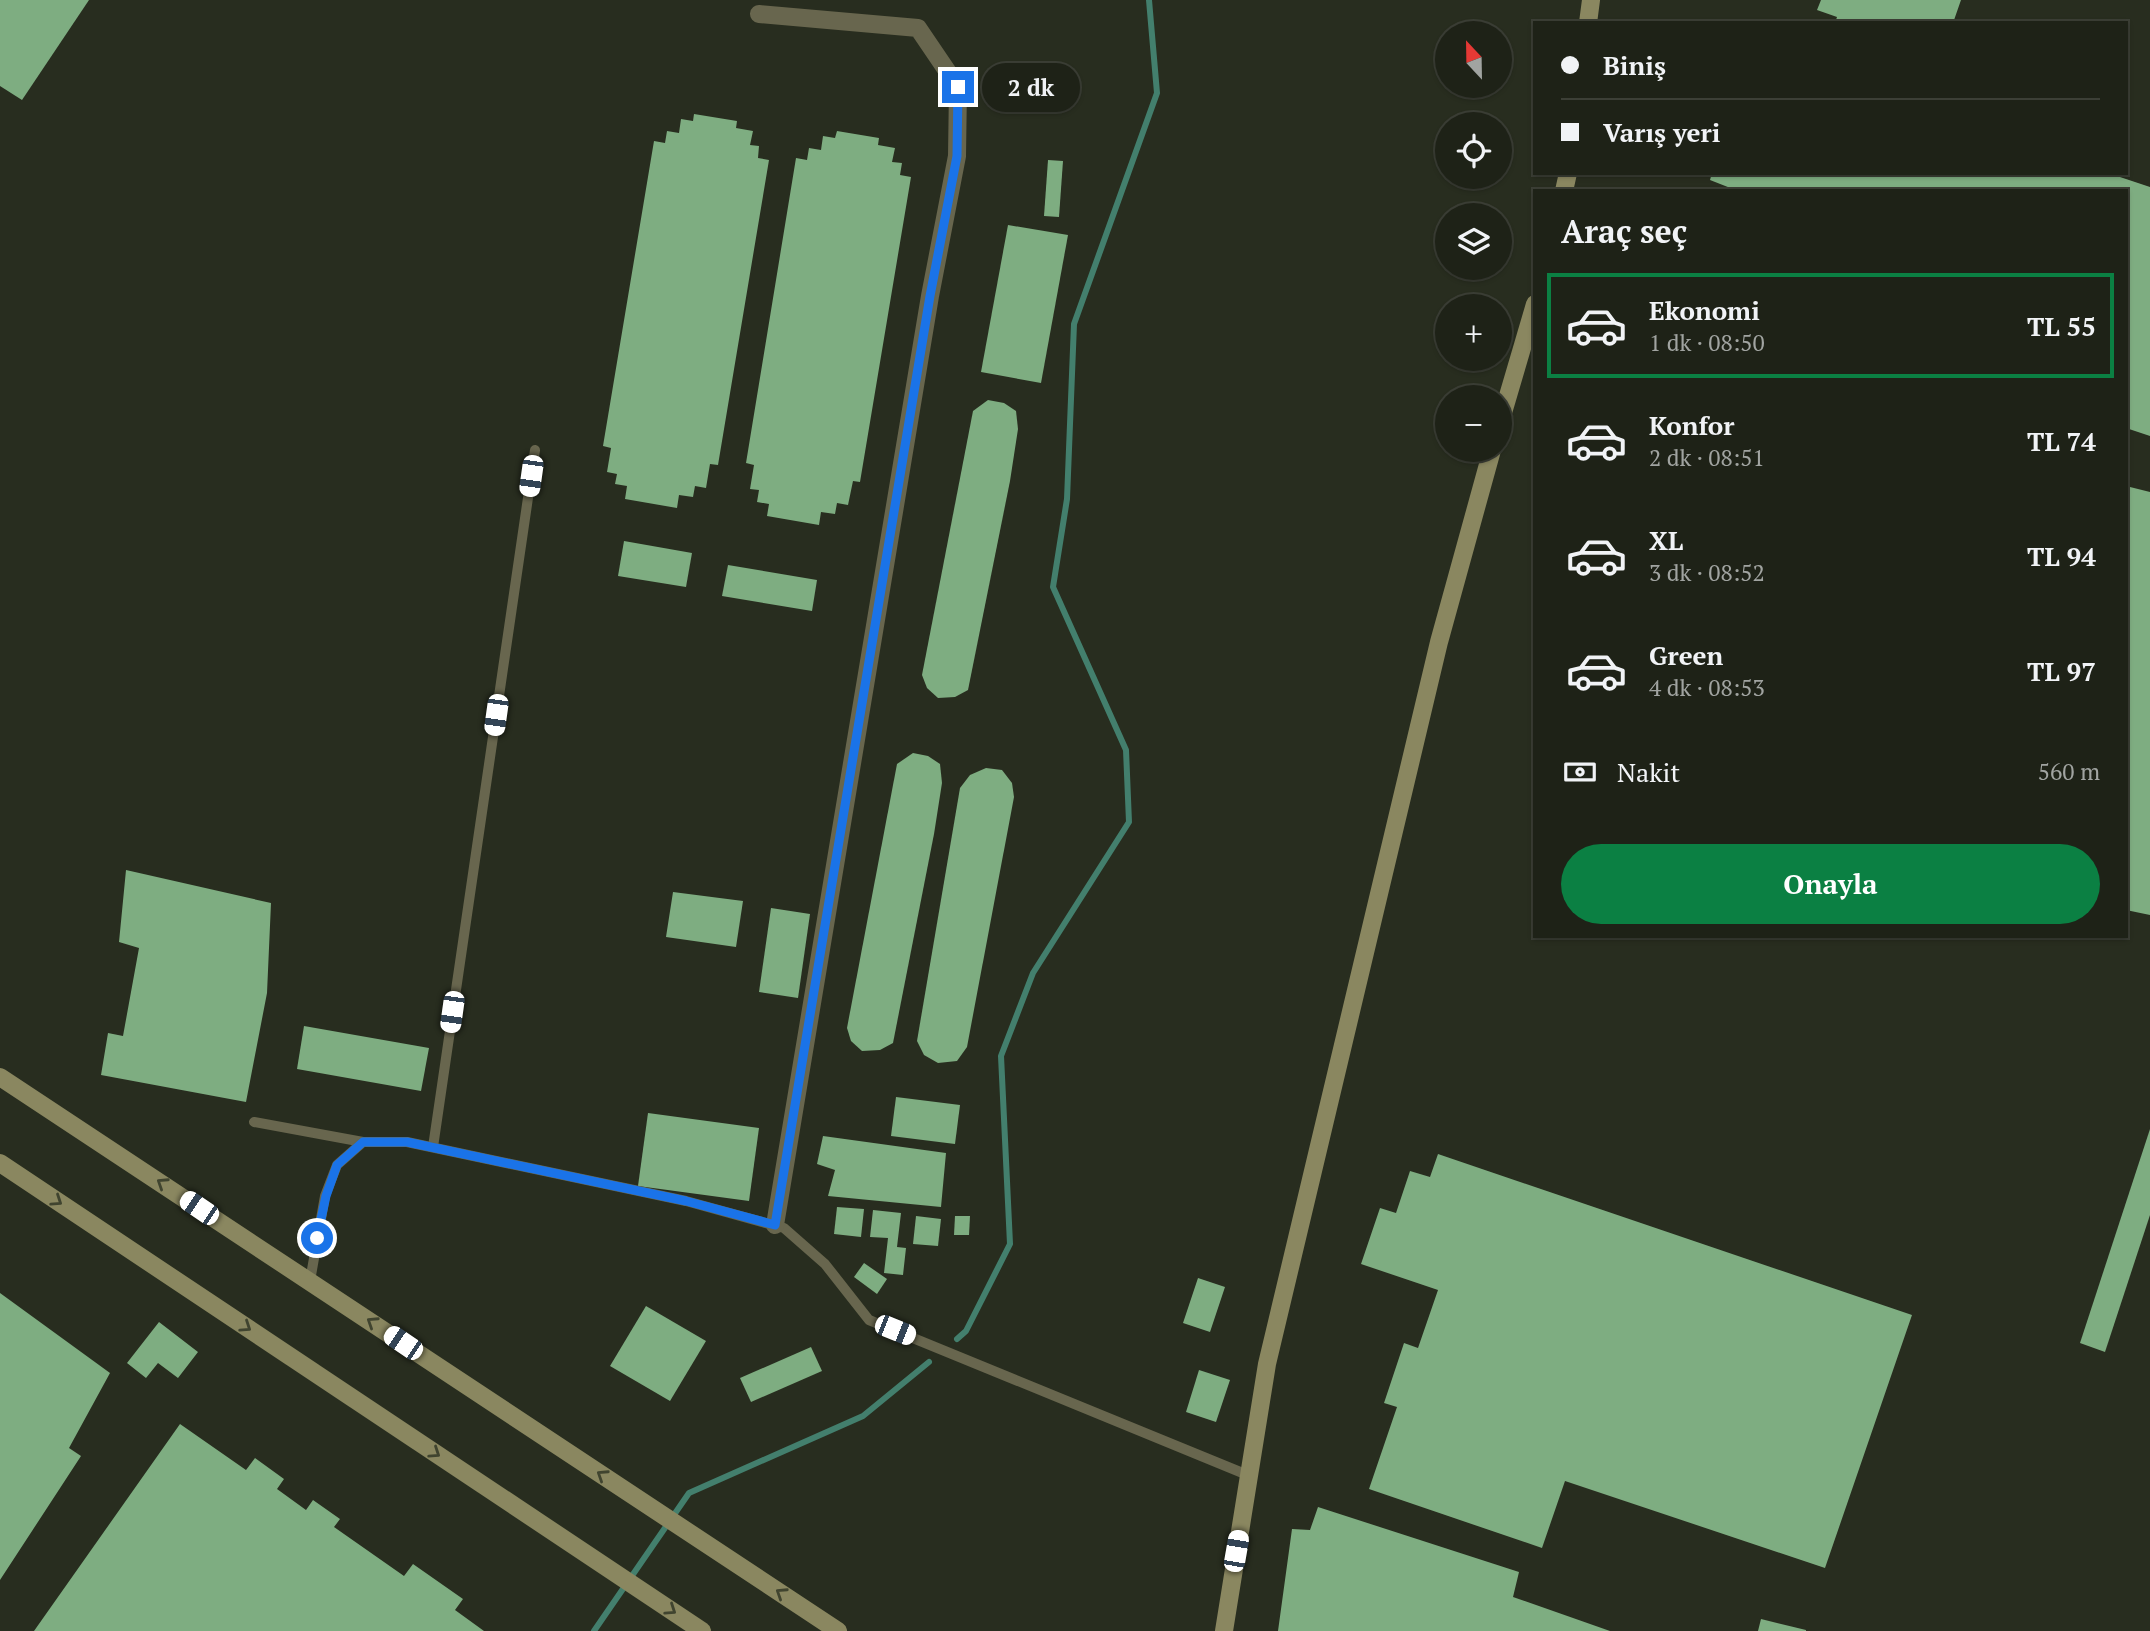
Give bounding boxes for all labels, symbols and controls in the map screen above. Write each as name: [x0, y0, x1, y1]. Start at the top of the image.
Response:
north arrow: [1435, 21, 1512, 98]
map controls: [1435, 21, 1512, 462]
text: Biniş: [1603, 48, 1666, 82]
callout: 2 dk: [982, 62, 1080, 112]
route end: [942, 71, 974, 103]
text: 2 dk: [1008, 72, 1054, 103]
button: locate: [1435, 112, 1512, 189]
text: Varış yeri: [1603, 115, 1720, 149]
button: layers: [1435, 203, 1512, 280]
text: Araç seç: [1561, 210, 1687, 252]
text: Ekonomi: [1649, 293, 1760, 327]
button: +: [1435, 294, 1512, 371]
icon: car: [1565, 294, 1628, 357]
text: TL 55: [2027, 309, 2096, 343]
text: 1 dk · 08:50: [1649, 327, 1765, 358]
button: −: [1435, 385, 1512, 462]
text: Konfor: [1649, 408, 1734, 442]
icon: car: [1565, 409, 1628, 472]
text: TL 74: [2027, 424, 2096, 458]
text: 2 dk · 08:51: [1649, 442, 1765, 473]
car: [518, 454, 545, 498]
text: XL: [1649, 523, 1683, 557]
icon: car: [1565, 524, 1628, 587]
text: TL 94: [2027, 539, 2096, 573]
text: 3 dk · 08:52: [1649, 557, 1765, 588]
text: Green: [1649, 638, 1723, 672]
icon: car: [1565, 639, 1628, 702]
text: TL 97: [2027, 654, 2096, 688]
text: 4 dk · 08:53: [1649, 672, 1765, 703]
car: [483, 693, 510, 737]
icon: cash: [1561, 753, 1599, 791]
text: Nakit: [1617, 755, 1680, 789]
text: 560 m: [2038, 756, 2100, 787]
button: Onayla: [1561, 844, 2100, 924]
car: [439, 990, 466, 1034]
one-way arrow: [156, 1179, 169, 1192]
car: [176, 1188, 223, 1228]
one-way arrow: [49, 1193, 62, 1205]
route start: [301, 1222, 333, 1254]
car: [872, 1312, 919, 1348]
one-way arrow: [367, 1318, 380, 1331]
one-way arrow: [238, 1319, 251, 1331]
car: [380, 1323, 427, 1363]
one-way arrow: [428, 1445, 441, 1458]
one-way arrow: [597, 1470, 610, 1483]
car: [1223, 1528, 1250, 1574]
one-way arrow: [776, 1589, 789, 1602]
one-way arrow: [663, 1602, 676, 1614]

